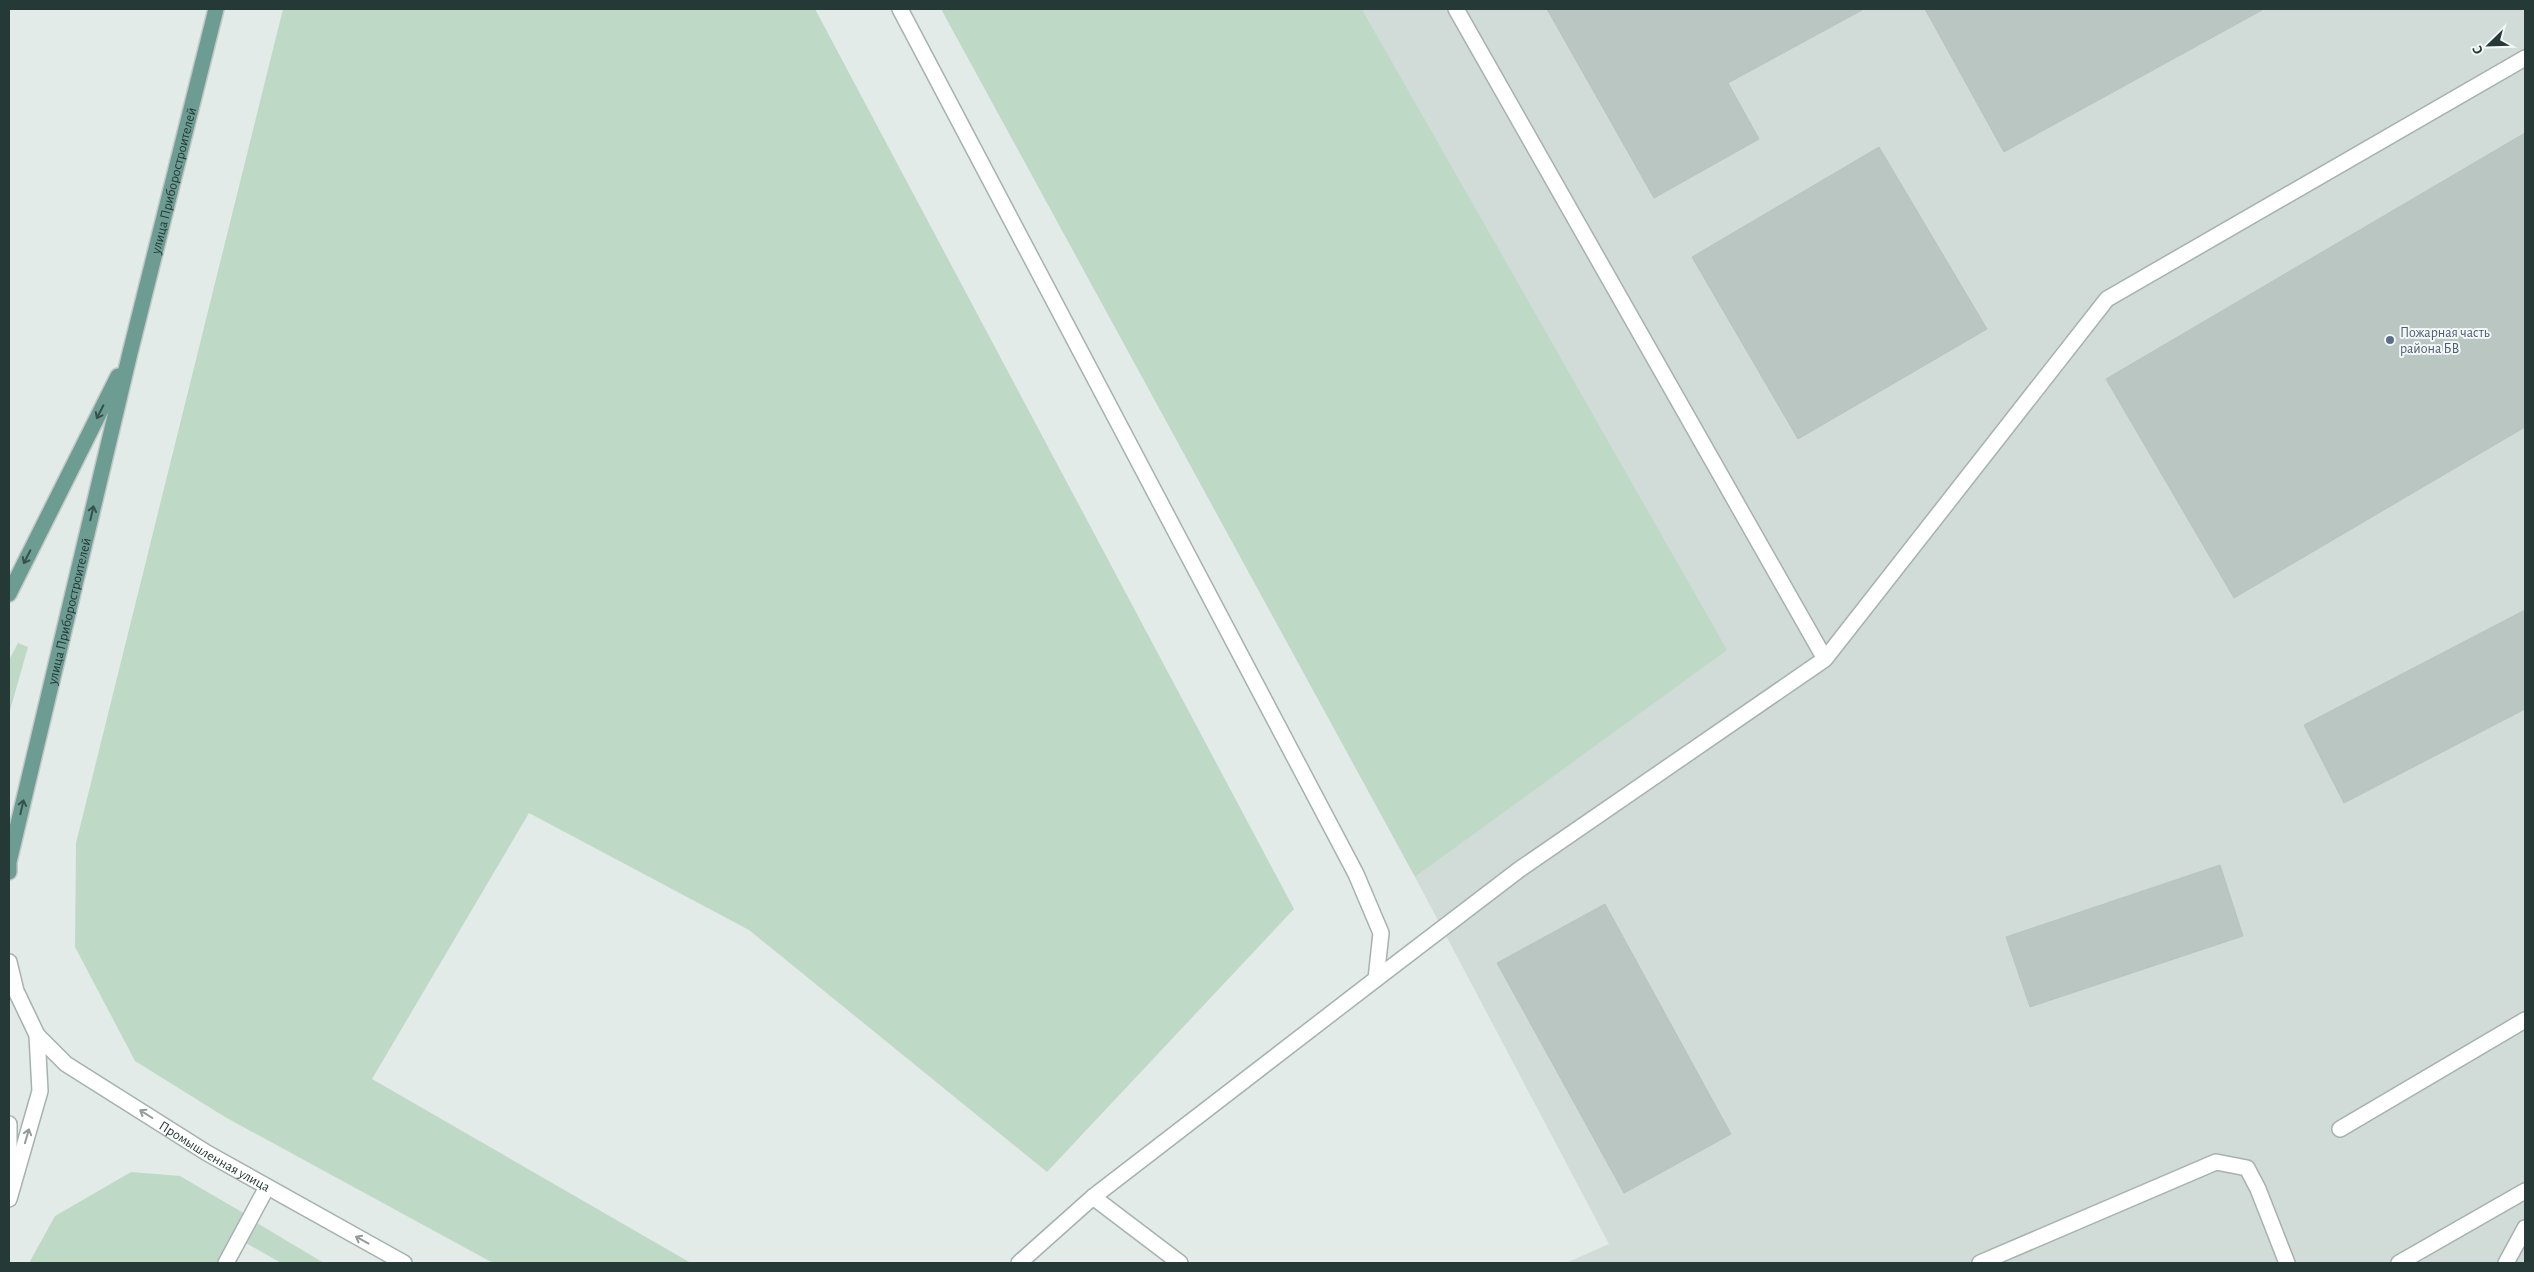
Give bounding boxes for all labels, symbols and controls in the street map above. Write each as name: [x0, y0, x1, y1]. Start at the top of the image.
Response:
north arrow: [2464, 20, 2514, 70]
text: С: [2470, 43, 2486, 56]
street label: улица Приборостроителей: [149, 106, 199, 256]
place label: Пожарная часть района БВ: [2400, 326, 2490, 356]
marker: Пожарная часть района БВ: [2384, 334, 2396, 346]
one-way arrow: [95, 404, 105, 419]
one-way arrow: [88, 505, 97, 521]
street label: улица Приборостроителей: [45, 536, 94, 687]
one-way arrow: [22, 549, 31, 564]
one-way arrow: [18, 799, 27, 815]
one-way arrow: [139, 1109, 153, 1119]
street label: Промышленная улица: [156, 1119, 273, 1195]
one-way arrow: [23, 1128, 32, 1144]
one-way arrow: [355, 1234, 369, 1244]

